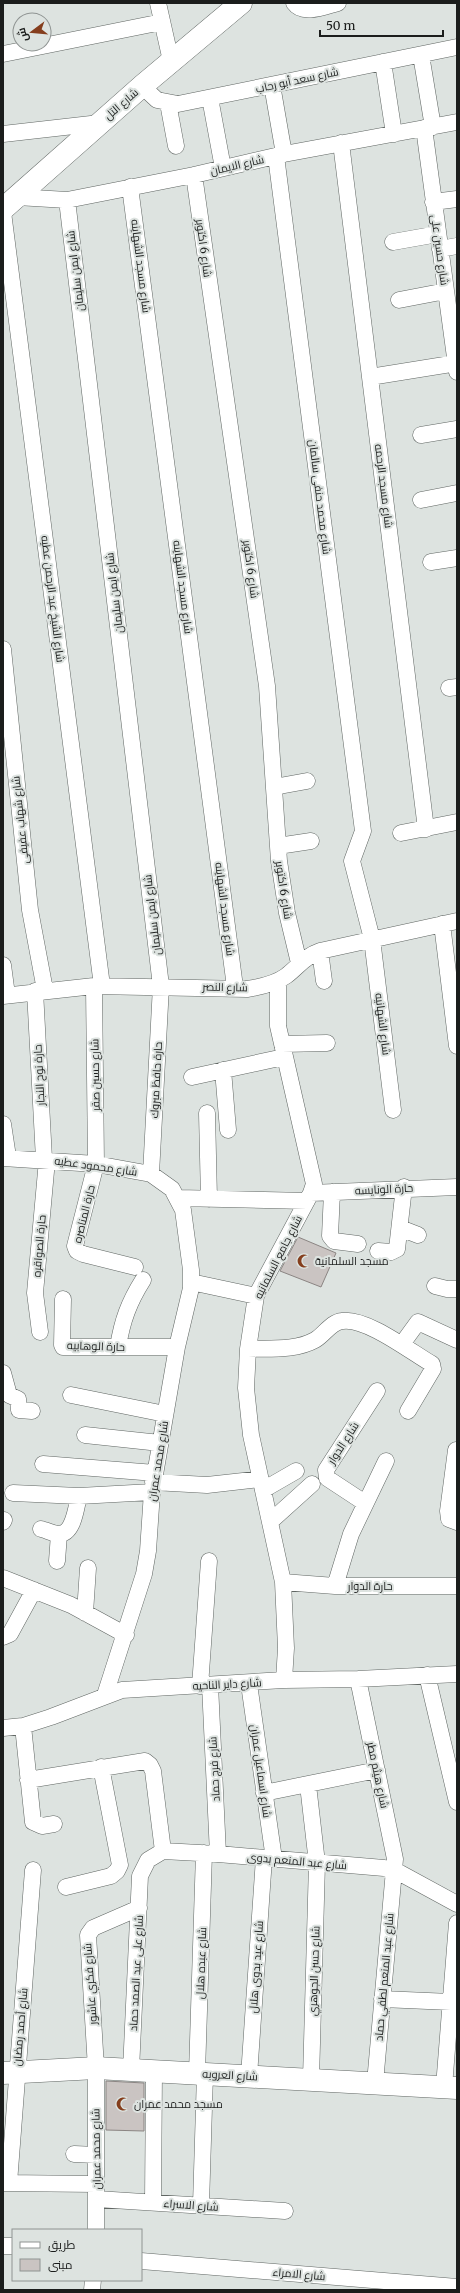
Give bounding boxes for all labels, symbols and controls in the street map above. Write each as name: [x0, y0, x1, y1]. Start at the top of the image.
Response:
north arrow: [12, 12, 52, 52]
scale bar: [320, 12, 443, 38]
text: 50 m: [326, 18, 355, 33]
text: ش: [14, 26, 31, 43]
street label: شارع سعد أبو رحاب: [254, 64, 340, 97]
street label: شارع التل: [101, 85, 142, 123]
street label: شارع الايمان: [209, 152, 266, 179]
street label: شارع حسين على: [427, 214, 452, 286]
street label: شارع 6 اكتوبر: [192, 217, 215, 278]
street label: شارع مسجد الشهاينه: [127, 218, 154, 314]
street label: شارع ايمن سليمان: [63, 230, 88, 312]
street label: شارع محمد حنفى سالمان: [305, 439, 334, 555]
street label: شارع مسجد الرحمه: [371, 443, 396, 529]
street label: شارع الشيخ عبد الرحمن عطيه: [37, 535, 68, 663]
street label: شارع 6 اكتوبر: [239, 538, 262, 599]
street label: شارع مسجد الشهاينه: [169, 539, 196, 635]
street label: شارع ايمن سليمان: [102, 552, 127, 634]
street label: شارع شهاب عفيفى: [8, 775, 33, 865]
street label: شارع 6 اكتوبر: [271, 859, 296, 920]
street label: شارع مسجد الشهاينه: [211, 861, 238, 957]
street label: شارع ايمن سليمان: [140, 874, 165, 956]
street label: شارع النصر: [201, 980, 248, 995]
street label: شارع الشهانيه: [371, 992, 394, 1056]
street label: شارع حسين صقر: [87, 1039, 104, 1112]
street label: حارة حافظ مبروك: [147, 1041, 165, 1119]
street label: حارة نوح النجار: [30, 1044, 49, 1107]
street label: شارع محمود عطيه: [53, 1153, 138, 1180]
street label: حارة الونايسه: [354, 1180, 414, 1198]
street label: حارة المناصره: [70, 1183, 98, 1245]
street label: شارع جامع السلمانيه: [251, 1213, 306, 1302]
street label: حارة الصواقره: [29, 1214, 49, 1278]
mosque icon: مسجد السلمانية: [296, 1253, 312, 1269]
place label: مسجد السلمانية: [315, 1254, 389, 1268]
street label: حارة الوهابيه: [67, 1338, 125, 1354]
street label: شارع الدوار: [324, 1419, 363, 1468]
street label: شارع محمد عمران: [145, 1420, 172, 1502]
street label: حارة الدوار: [347, 1579, 393, 1593]
street label: شارع داير الناحيه: [192, 1675, 262, 1694]
street label: شارع اسماعيل عمران: [247, 1723, 274, 1819]
street label: شارع فرج حماد: [205, 1736, 224, 1802]
street label: شارع هيثم مطر: [363, 1740, 392, 1810]
street label: شارع عبد المنعم بدوى: [246, 1850, 348, 1873]
street label: شارع عبد المنعم لطفي حماد: [371, 1912, 399, 2042]
street label: شارع على عبد الصمد حماد: [126, 1915, 147, 2031]
street label: شارع عيد بدوى هلال: [246, 1920, 267, 2014]
street label: شارع حسن الجوهري: [305, 1926, 325, 2017]
street label: شارع عبده هلال: [193, 1927, 210, 1999]
street label: شارع فكري عاشور: [80, 1943, 102, 2026]
street label: شارع أحمد رمضان: [10, 1987, 31, 2067]
street label: شارع العروبه: [202, 2067, 258, 2084]
mosque icon: مسجد محمد عمران: [115, 2096, 131, 2112]
place label: مسجد محمد عمران: [134, 2097, 223, 2111]
street label: شارع محمد عمران: [88, 2108, 105, 2190]
street label: شارع الاسراء: [163, 2196, 219, 2215]
legend: [12, 2229, 142, 2281]
text: طريق: [48, 2237, 76, 2252]
text: مبنى: [48, 2257, 73, 2272]
street label: شارع الامراء: [272, 2265, 326, 2284]

